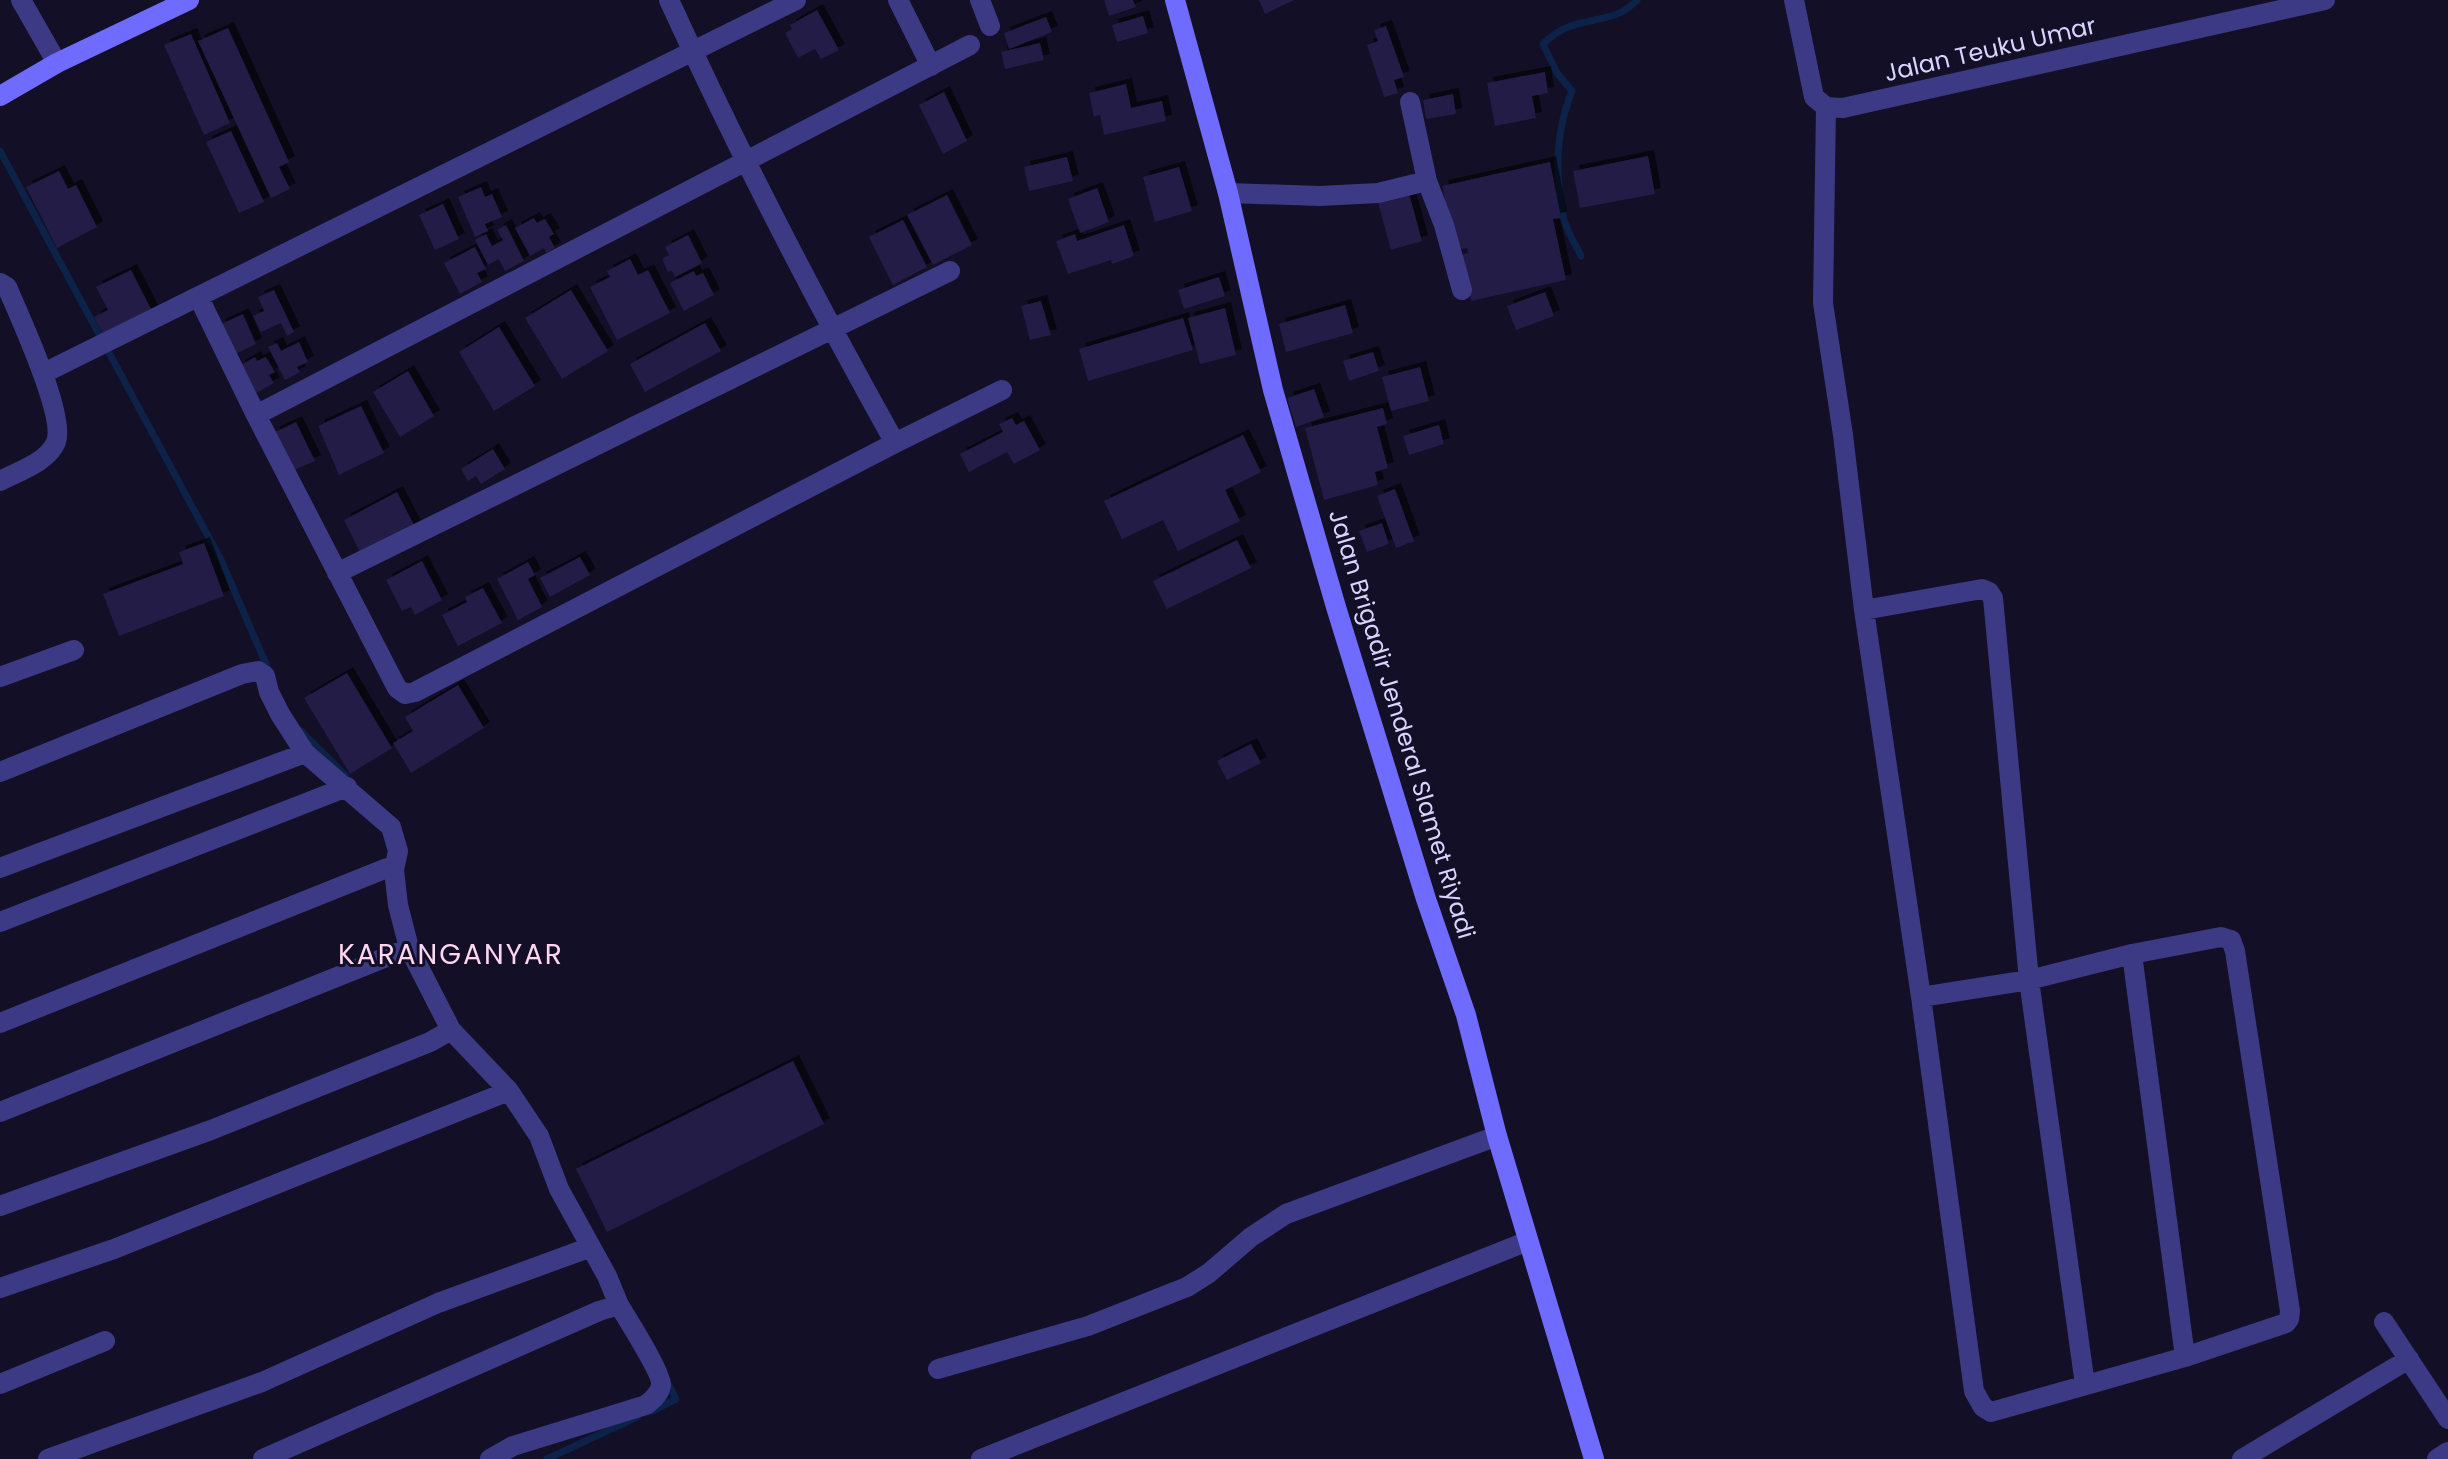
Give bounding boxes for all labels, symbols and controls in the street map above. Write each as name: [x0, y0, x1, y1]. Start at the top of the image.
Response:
street label: Jalan Teuku Umar: [1881, 9, 2099, 89]
street label: Jalan Brigadir Jenderal Slamet Riyadi: [1321, 505, 1483, 943]
district label: KARANGANYAR: [338, 935, 564, 974]

